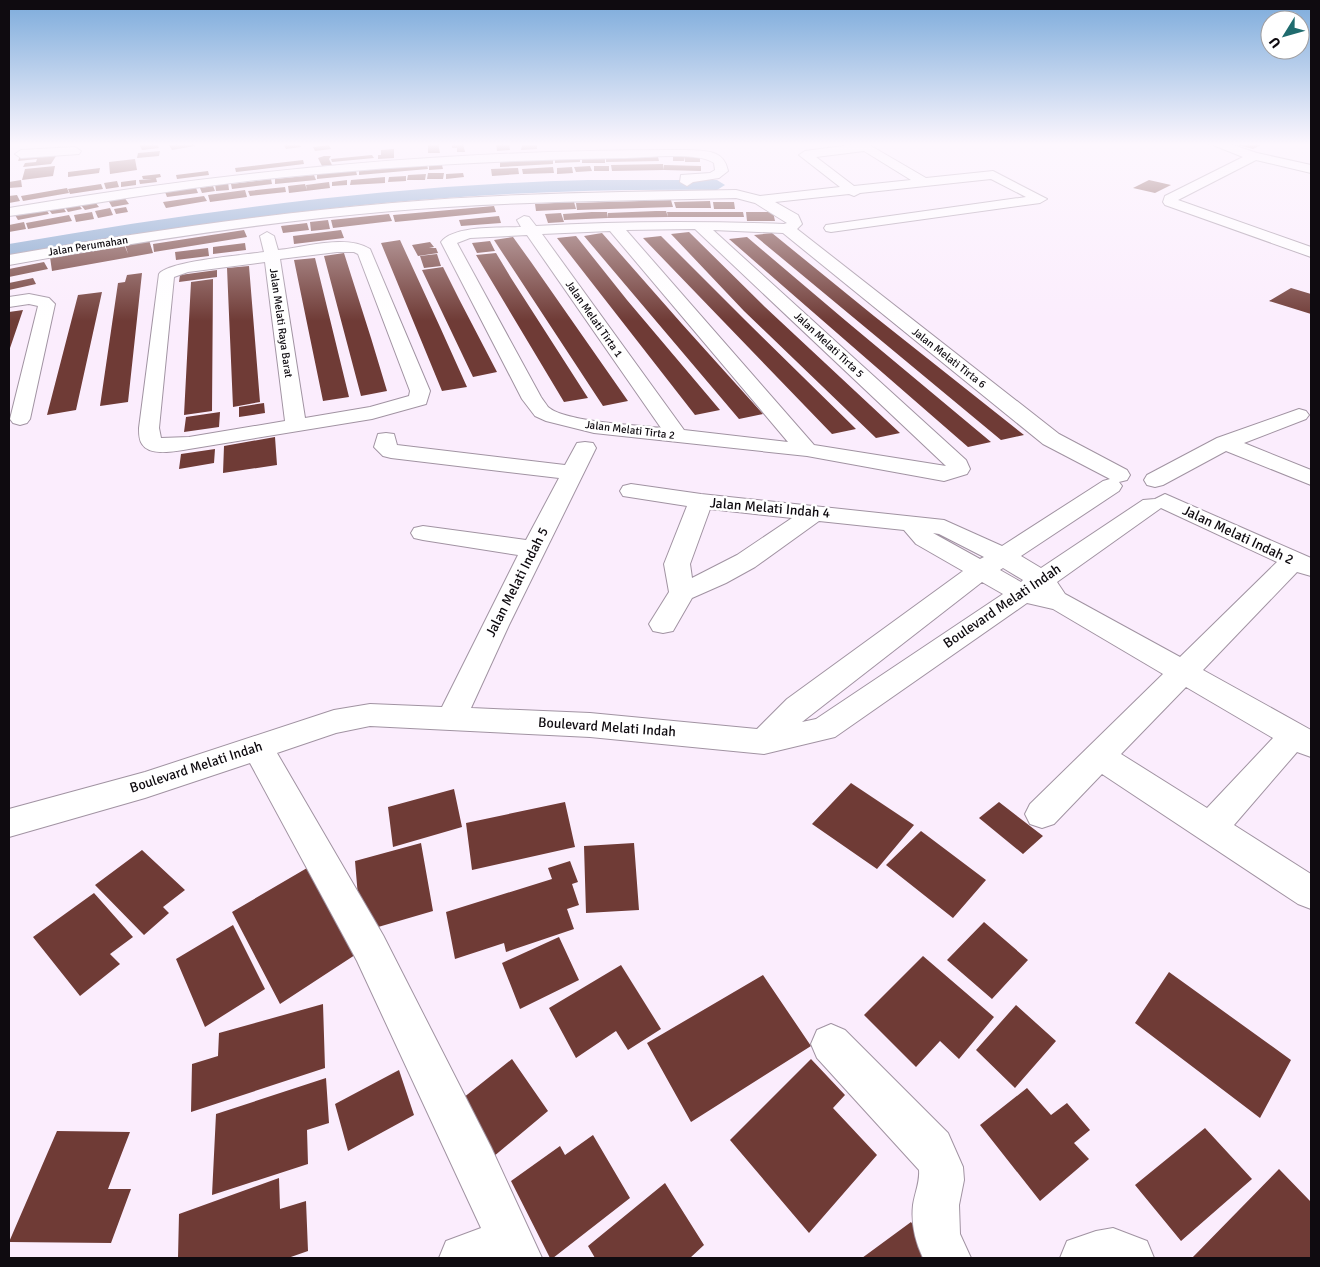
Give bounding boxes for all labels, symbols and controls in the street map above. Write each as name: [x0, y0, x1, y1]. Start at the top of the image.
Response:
north arrow: [1260, 10, 1310, 60]
text: U: [1265, 34, 1285, 51]
street label: Jalan Perumahan: [47, 233, 129, 259]
street label: Jalan Melati Raya Barat: [267, 267, 295, 379]
street label: Jalan Melati Tirta 1: [563, 278, 625, 360]
street label: Jalan Melati Tirta 5: [792, 309, 867, 381]
street label: Jalan Melati Tirta 6: [909, 325, 989, 391]
street label: Jalan Melati Tirta 2: [584, 418, 676, 442]
street label: Jalan Melati Indah 4: [709, 494, 831, 522]
street label: Jalan Melati Indah 2: [1180, 502, 1296, 568]
street label: Jalan Melati Indah 5: [482, 524, 552, 640]
street label: Boulevard Melati Indah: [940, 560, 1064, 652]
street label: Boulevard Melati Indah: [537, 714, 677, 740]
street label: Boulevard Melati Indah: [128, 738, 264, 796]

